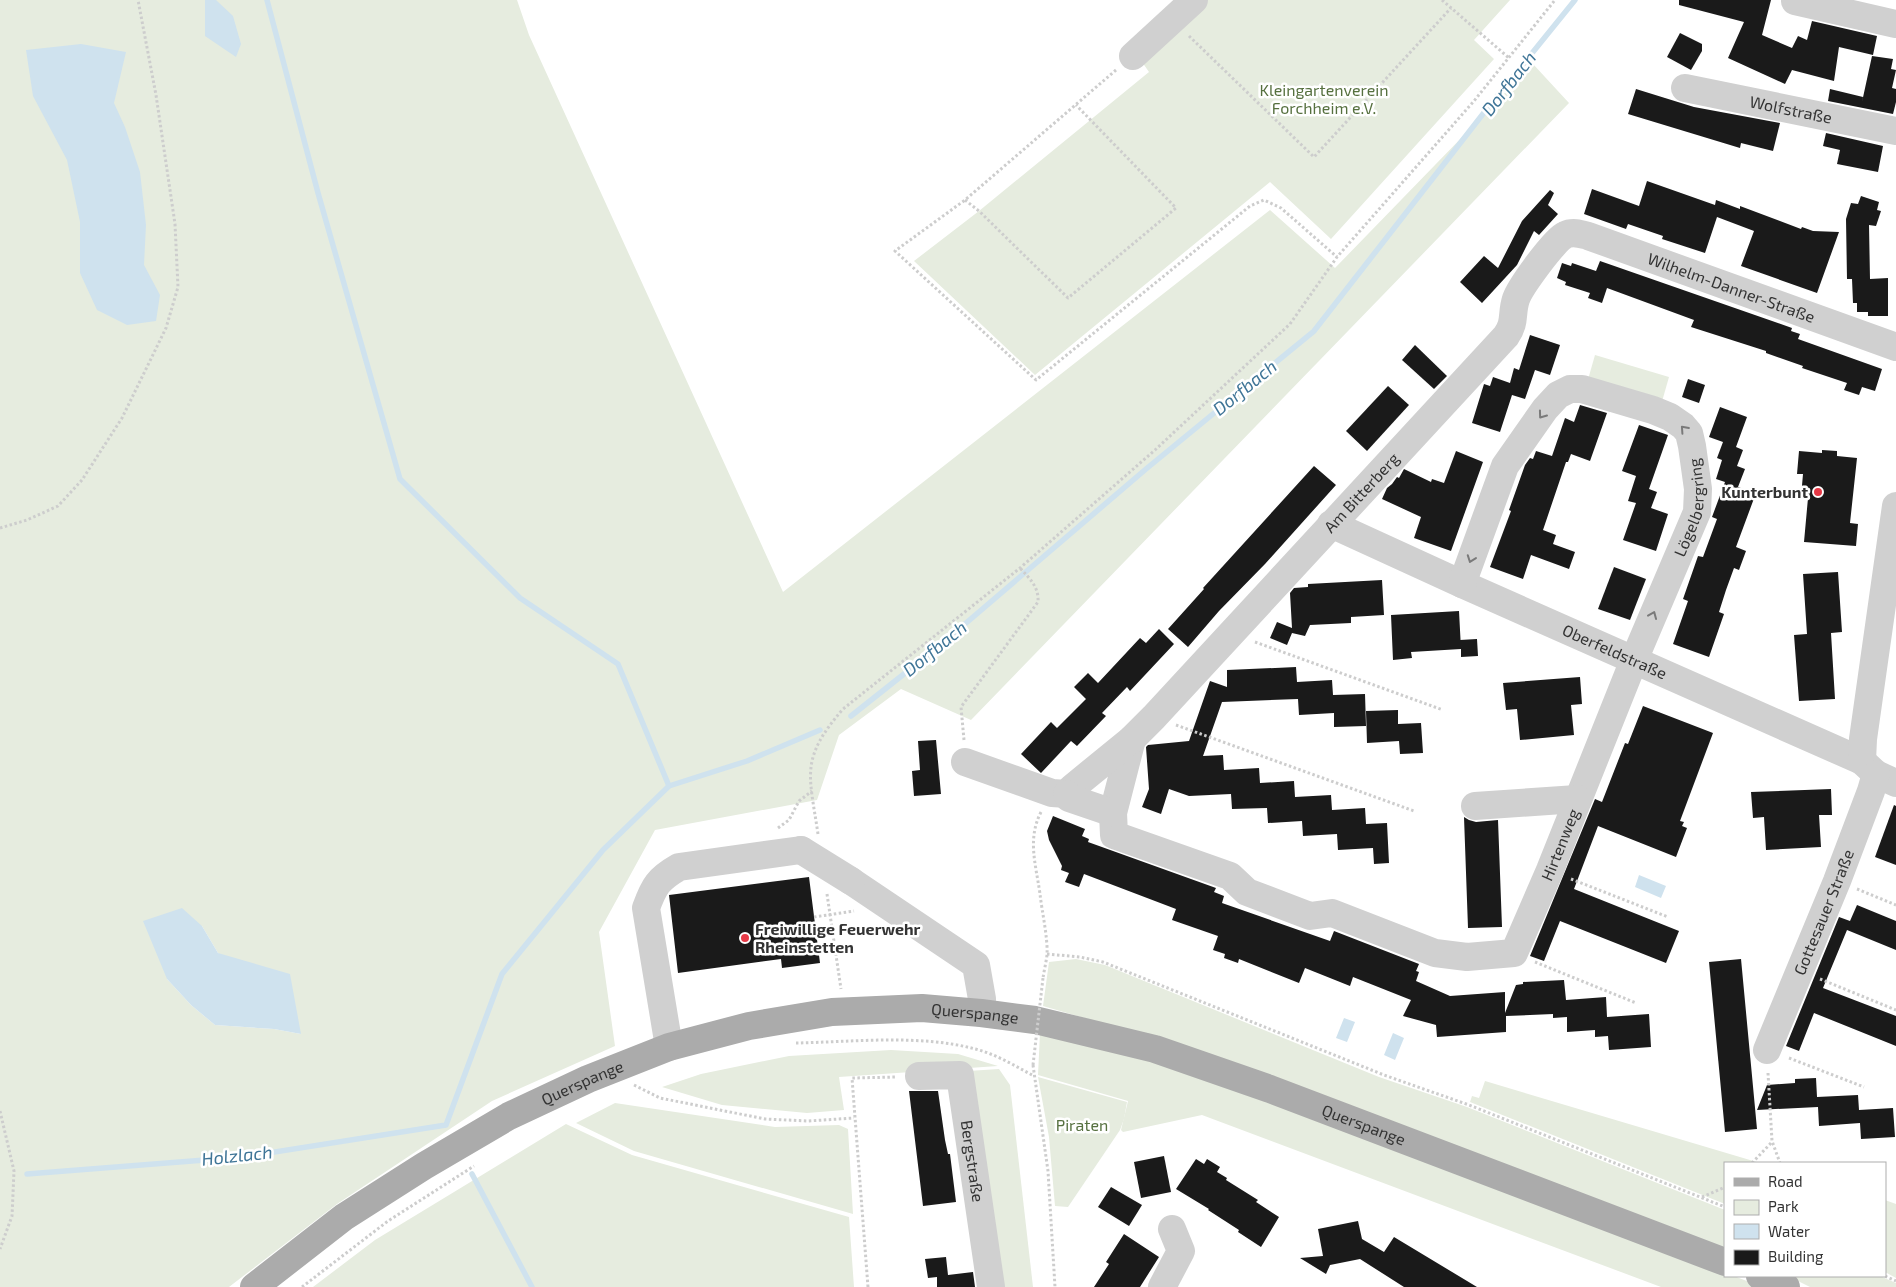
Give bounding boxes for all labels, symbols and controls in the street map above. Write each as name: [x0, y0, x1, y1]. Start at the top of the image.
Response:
water label: Dorfbach: [1476, 47, 1540, 120]
park label: Kleingartenverein Forchheim e.V.: [1259, 80, 1389, 117]
street label: Wolfstraße: [1748, 91, 1834, 127]
street label: Wilhelm-Danner-Straße: [1645, 248, 1818, 326]
water label: Dorfbach: [1208, 355, 1281, 420]
one-way arrow: [1539, 409, 1548, 419]
one-way arrow: [1681, 426, 1690, 435]
street label: Am Bitterberg: [1320, 448, 1403, 536]
street label: Lögelbergring: [1669, 457, 1707, 559]
place label: Kunterbunt: [1721, 482, 1808, 501]
marker: Kunterbunt: [1812, 486, 1824, 498]
one-way arrow: [1467, 555, 1477, 563]
one-way arrow: [1647, 611, 1658, 620]
water label: Dorfbach: [898, 616, 971, 681]
street label: Oberfeldstraße: [1560, 620, 1670, 682]
street label: Hirtenweg: [1537, 806, 1583, 883]
street label: Gottesauer Straße: [1789, 847, 1857, 978]
place label: Freiwillige Feuerwehr Rheinstetten: [755, 919, 921, 956]
marker: Freiwillige Feuerwehr Rheinstetten: [739, 932, 751, 944]
street label: Querspange: [930, 999, 1020, 1027]
street label: Querspange: [538, 1056, 626, 1110]
street label: Querspange: [1319, 1100, 1408, 1149]
park label: Piraten: [1056, 1115, 1108, 1134]
street label: Bergstraße: [958, 1119, 988, 1203]
water label: Holzlach: [200, 1140, 273, 1170]
legend: [1724, 1162, 1886, 1277]
text: Road: [1768, 1172, 1803, 1190]
text: Park: [1768, 1197, 1799, 1215]
text: Water: [1768, 1222, 1810, 1240]
text: Building: [1768, 1247, 1824, 1265]

